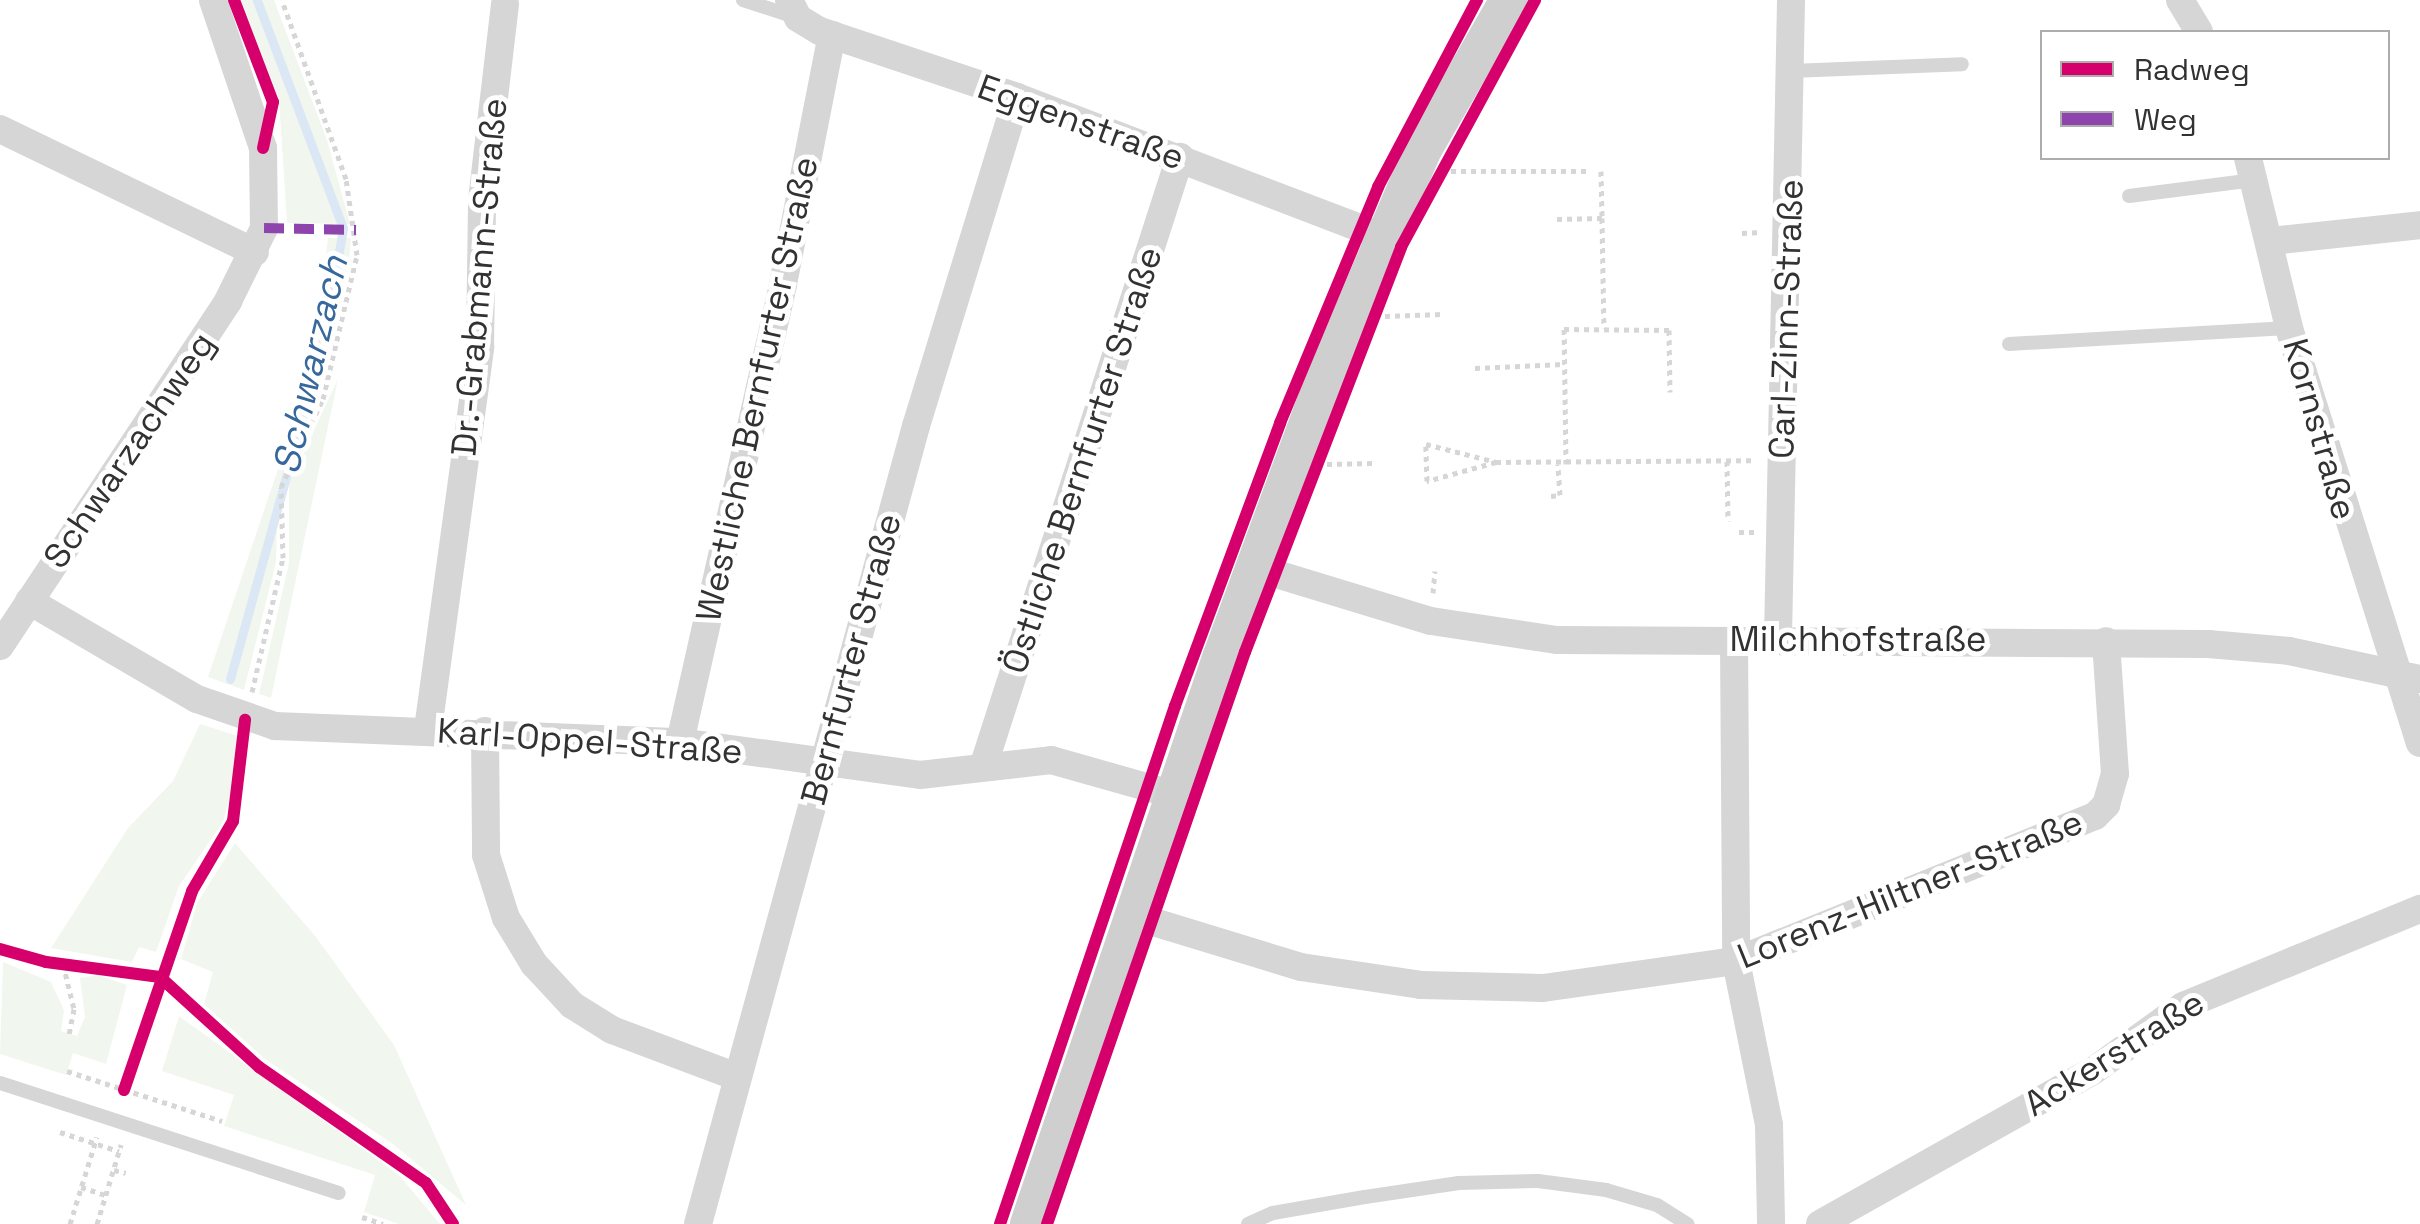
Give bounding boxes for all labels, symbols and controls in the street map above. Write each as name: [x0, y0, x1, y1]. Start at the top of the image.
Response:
legend: [2040, 30, 2390, 160]
text: Radweg: [2134, 50, 2250, 89]
street label: Eggenstraße: [972, 65, 1190, 179]
street label: Dr.-Grabmann-Straße: [442, 96, 516, 458]
text: Weg: [2134, 100, 2197, 139]
street label: Westliche Bernfurter Straße: [687, 153, 827, 625]
street label: Carl-Zinn-Straße: [1760, 178, 1812, 460]
street label: Östliche Bernfurter Straße: [993, 241, 1171, 679]
water label: Schwarzach: [264, 251, 358, 479]
street label: Schwarzachweg: [35, 324, 223, 576]
street label: Kornstraße: [2274, 334, 2366, 524]
street label: Bernfurter Straße: [792, 509, 910, 809]
street label: Milchhofstraße: [1730, 618, 1986, 660]
street label: Karl-Oppel-Straße: [436, 709, 744, 773]
street label: Lorenz-Hiltner-Straße: [1731, 801, 2089, 977]
street label: Ackerstraße: [2016, 981, 2212, 1125]

